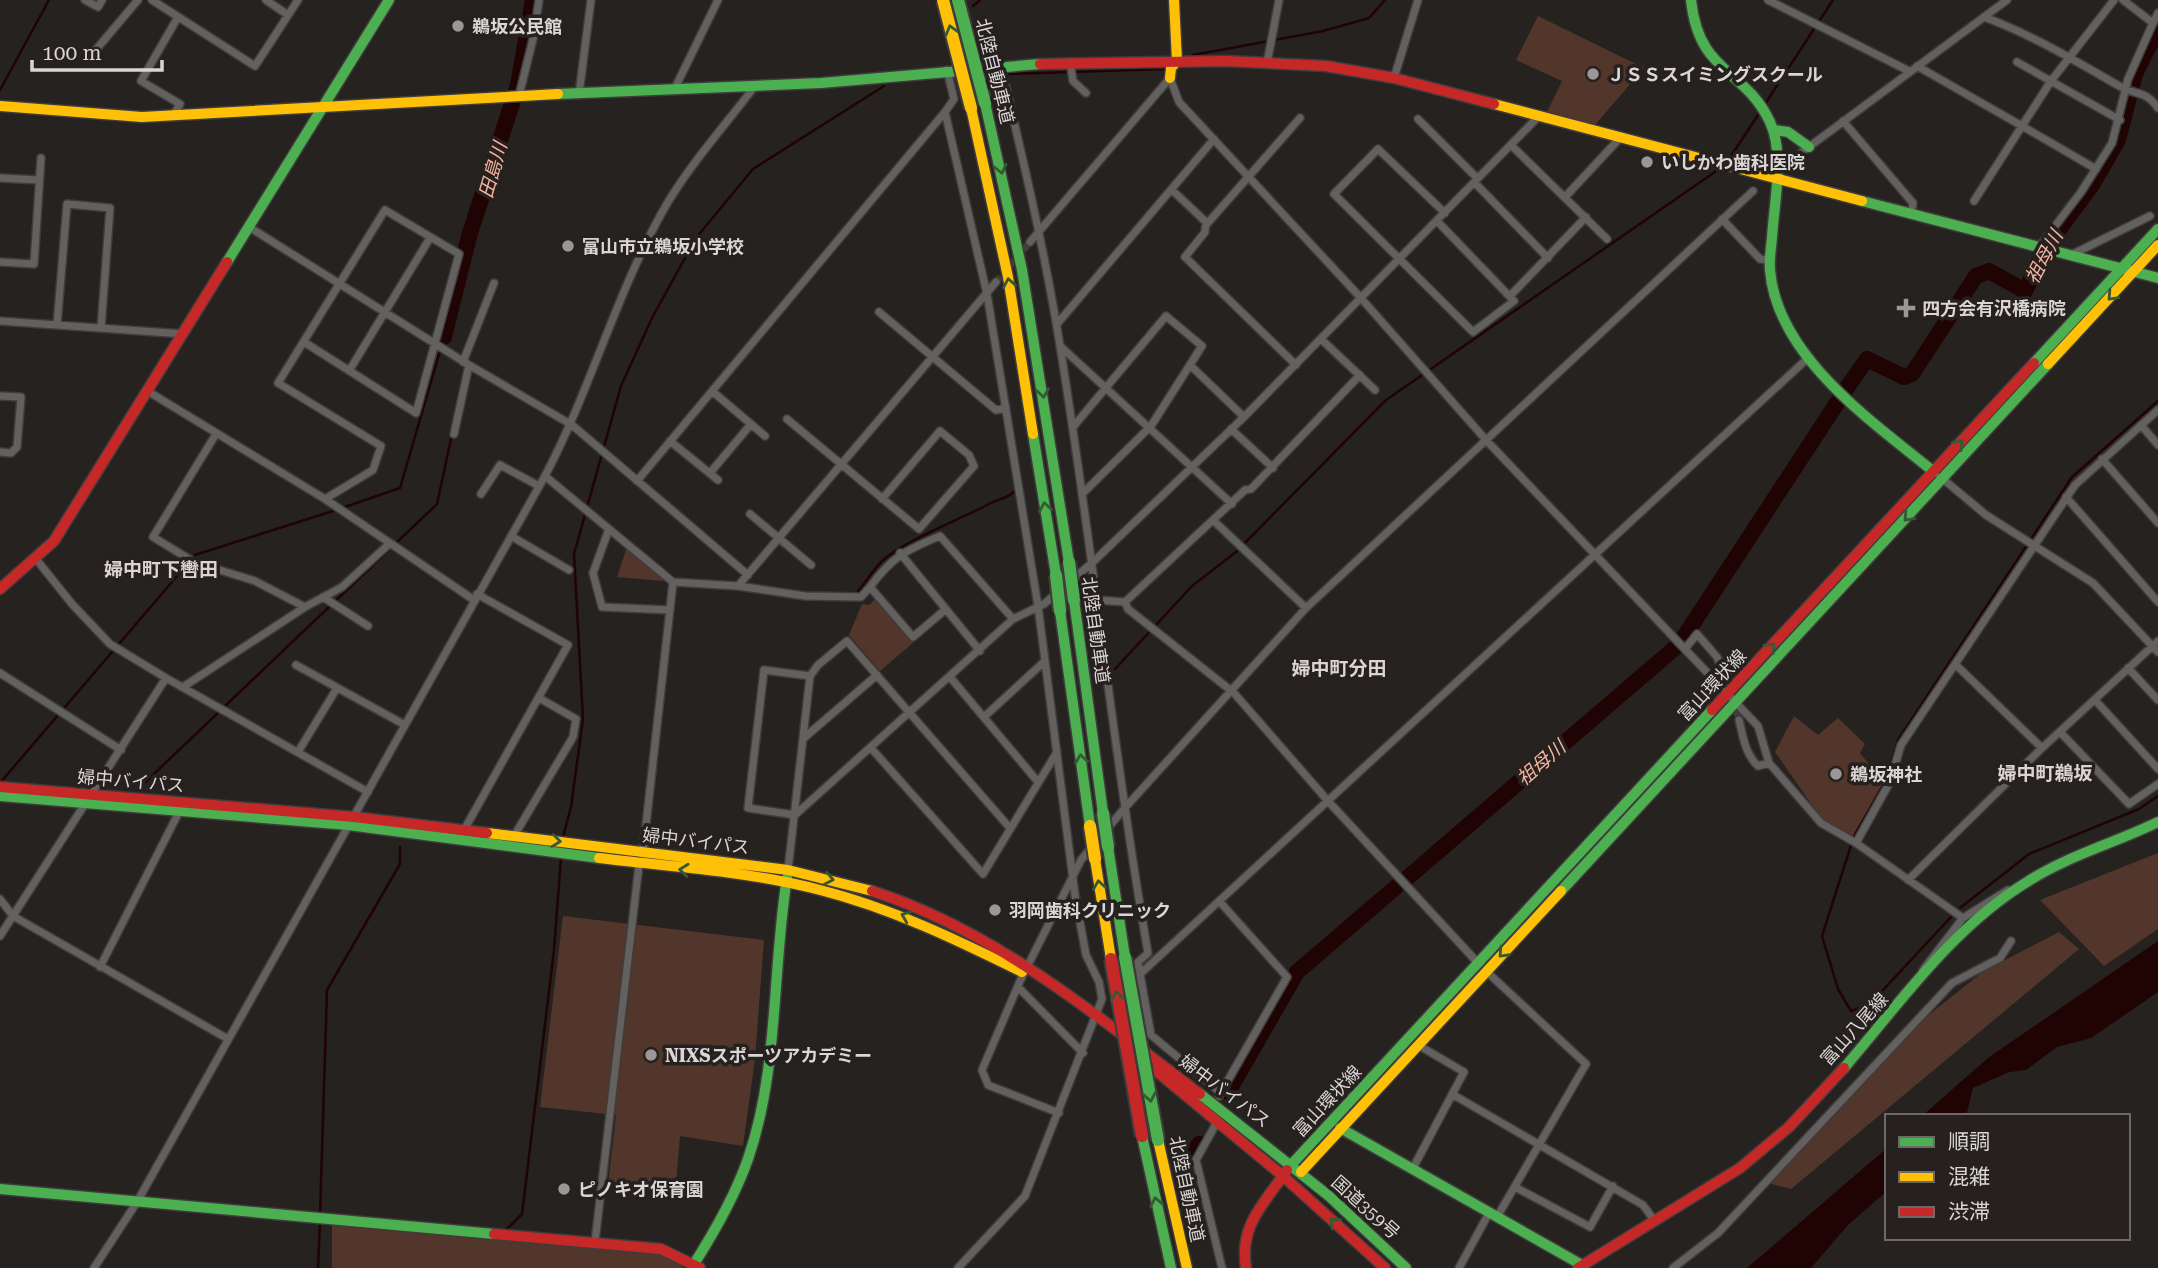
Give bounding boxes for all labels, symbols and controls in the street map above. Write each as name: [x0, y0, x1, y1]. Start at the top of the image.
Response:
place label: 鵜坂公民館: [472, 16, 562, 37]
street label: 北陸自動車道: [972, 16, 1018, 126]
marker: 鵜坂公民館: [450, 18, 466, 34]
one-way arrow: [945, 24, 960, 36]
scale bar: [32, 28, 161, 72]
text: 100 m: [42, 41, 102, 65]
place label: ＪＳＳスイミングスクール: [1607, 64, 1823, 85]
marker: ＪＳＳスイミングスクール: [1585, 66, 1601, 82]
water label: 田島川: [474, 138, 512, 201]
place label: いしかわ歯科医院: [1661, 152, 1805, 173]
marker: いしかわ歯科医院: [1639, 154, 1655, 170]
one-way arrow: [992, 163, 1007, 175]
water label: 祖母川: [2020, 225, 2068, 288]
place label: 富山市立鵜坂小学校: [582, 236, 744, 257]
marker: 富山市立鵜坂小学校: [560, 238, 576, 254]
one-way arrow: [1002, 277, 1017, 289]
one-way arrow: [2108, 288, 2121, 301]
marker: 四方会有沢橋病院: [1896, 298, 1916, 318]
place label: 四方会有沢橋病院: [1922, 298, 2066, 319]
one-way arrow: [1035, 387, 1050, 399]
one-way arrow: [1951, 439, 1963, 452]
one-way arrow: [1038, 501, 1053, 513]
one-way arrow: [1904, 509, 1916, 522]
district label: 婦中町下轡田: [104, 558, 218, 581]
street label: 北陸自動車道: [1078, 575, 1114, 685]
one-way arrow: [1763, 642, 1776, 655]
street label: 富山環状線: [1674, 645, 1750, 725]
district label: 婦中町分田: [1291, 657, 1387, 680]
water label: 祖母川: [1512, 734, 1572, 790]
one-way arrow: [1073, 753, 1088, 765]
district label: 婦中町鵜坂: [1997, 762, 2093, 785]
place label: 鵜坂神社: [1850, 764, 1922, 785]
street label: 婦中バイパス: [76, 766, 186, 796]
marker: 鵜坂神社: [1828, 766, 1844, 782]
street label: 婦中バイパス: [641, 824, 751, 858]
one-way arrow: [550, 833, 561, 848]
one-way arrow: [678, 863, 689, 878]
one-way arrow: [823, 870, 835, 885]
one-way arrow: [1092, 879, 1107, 891]
place label: 羽岡歯科クリニック: [1009, 900, 1171, 921]
marker: 羽岡歯科クリニック: [987, 902, 1003, 918]
one-way arrow: [901, 910, 913, 924]
one-way arrow: [1499, 945, 1512, 958]
street label: 富山八尾線: [1816, 989, 1892, 1069]
one-way arrow: [1110, 990, 1125, 1002]
place label: NIXSスポーツアカデミー: [665, 1045, 872, 1066]
marker: NIXSスポーツアカデミー: [643, 1047, 659, 1063]
street label: 婦中バイパス: [1176, 1050, 1274, 1132]
street label: 富山環状線: [1289, 1061, 1365, 1141]
one-way arrow: [1142, 1091, 1157, 1102]
legend: [1885, 1114, 2130, 1240]
text: 順調: [1948, 1130, 1990, 1154]
street label: 北陸自動車道: [1166, 1134, 1208, 1244]
text: 混雑: [1948, 1165, 1990, 1189]
street label: 国道359号: [1328, 1171, 1404, 1243]
place label: ピノキオ保育園: [578, 1179, 704, 1200]
marker: ピノキオ保育園: [556, 1181, 572, 1197]
one-way arrow: [1150, 1196, 1165, 1208]
text: 渋滞: [1948, 1200, 1990, 1224]
one-way arrow: [1329, 1218, 1342, 1231]

